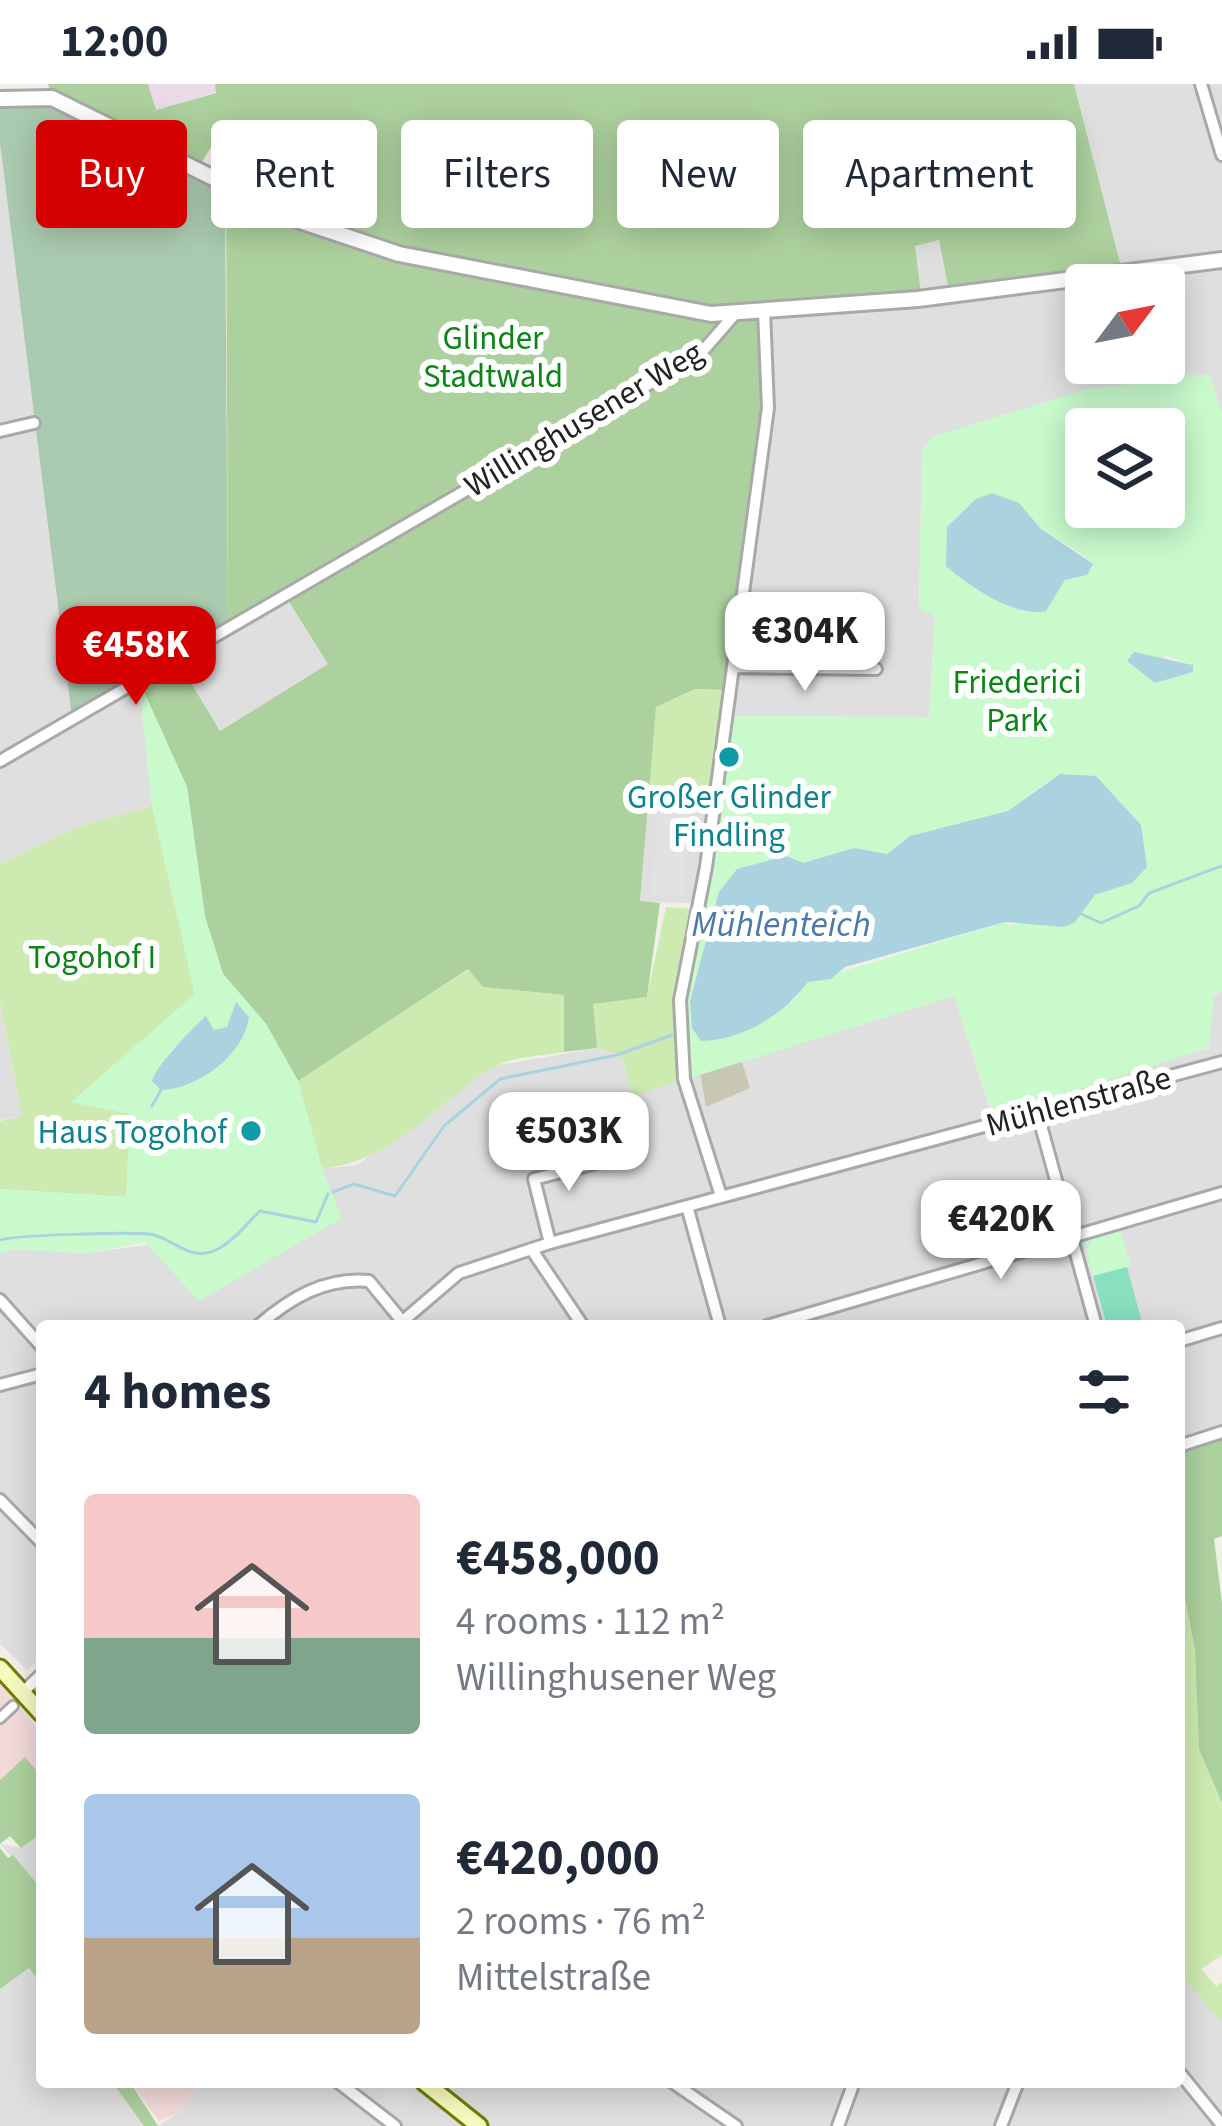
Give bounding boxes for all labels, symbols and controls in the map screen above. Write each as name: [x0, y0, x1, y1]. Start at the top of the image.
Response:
text: 12:00: [60, 10, 169, 74]
chip: Buy: [36, 120, 187, 228]
chip: Rent: [211, 120, 377, 228]
chip: Filters: [401, 120, 593, 228]
chip: New: [617, 120, 779, 228]
chip: Apartment: [803, 120, 1076, 228]
north arrow: [1065, 264, 1185, 384]
map controls: [1065, 264, 1185, 528]
park label: Glinder Stadtwald: [423, 315, 563, 400]
street label: Willinghusener Weg: [456, 329, 712, 509]
button: layers: [1065, 408, 1185, 528]
pin: €304K: [721, 592, 889, 694]
text: €304K: [752, 603, 858, 659]
pin: €458K: [52, 606, 220, 708]
text: €458K: [83, 617, 189, 673]
park label: Friederici Park: [953, 659, 1082, 744]
marker: Großer Glinder Findling: [716, 744, 742, 770]
place label: Großer Glinder Findling: [627, 774, 831, 859]
water label: Mühlenteich: [691, 899, 871, 950]
park label: Togohof I: [28, 934, 156, 981]
street label: Mühlenstraße: [981, 1054, 1176, 1149]
pin: €503K: [485, 1092, 653, 1194]
text: €503K: [516, 1103, 622, 1159]
place label: Haus Togohof: [38, 1109, 228, 1156]
marker: Haus Togohof: [238, 1118, 264, 1144]
pin: €420K: [917, 1180, 1085, 1282]
text: €420K: [948, 1191, 1054, 1247]
text: 4 homes: [84, 1356, 271, 1428]
icon: filters: [1071, 1359, 1137, 1425]
text: €458,000: [456, 1522, 660, 1594]
icon: home: [180, 1542, 324, 1686]
text: 4 rooms · 112 m²: [456, 1594, 725, 1650]
text: Willinghusener Weg: [456, 1650, 776, 1706]
text: €420,000: [456, 1822, 660, 1894]
icon: home: [180, 1842, 324, 1986]
text: 2 rooms · 76 m²: [456, 1894, 706, 1950]
text: Mittelstraße: [456, 1950, 651, 2006]

